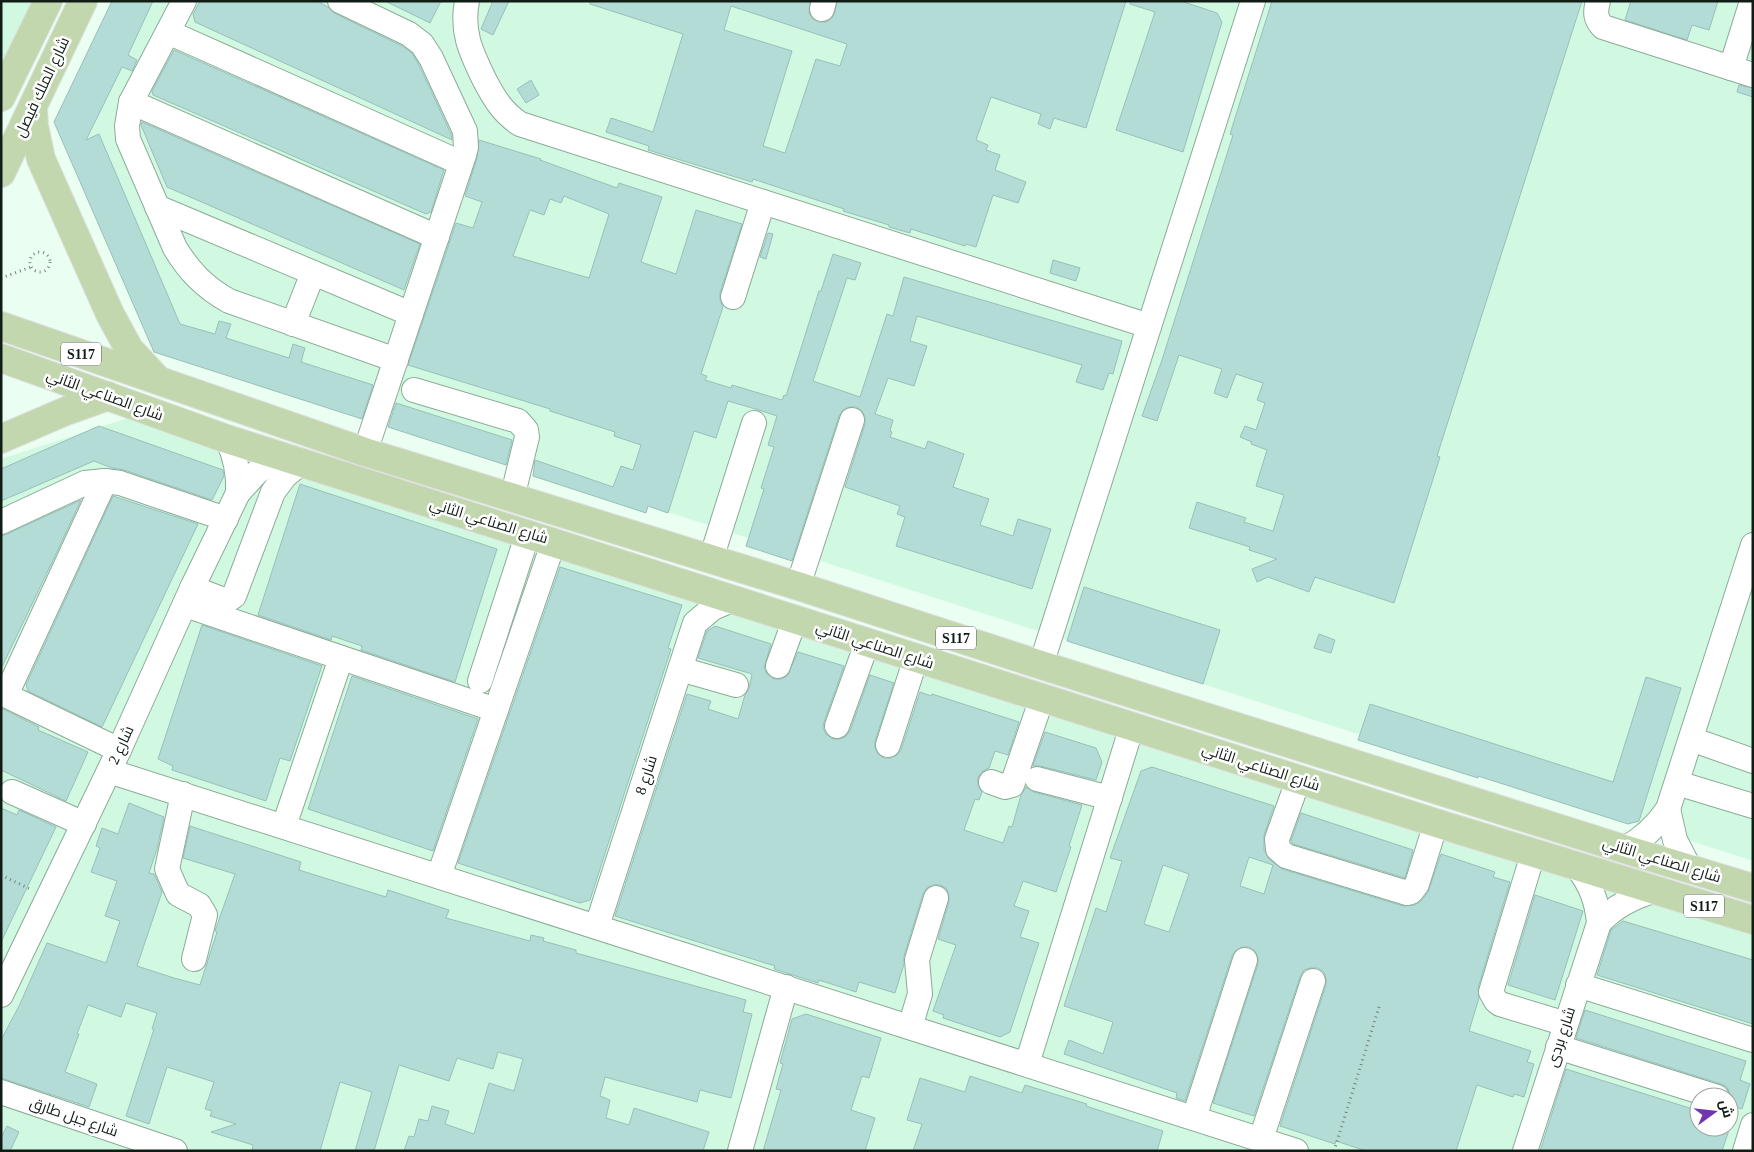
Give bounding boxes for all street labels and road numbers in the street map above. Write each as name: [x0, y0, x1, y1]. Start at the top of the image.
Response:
street label: شارع الملك فيصل: [12, 34, 75, 141]
road number: S117: [61, 342, 101, 366]
street label: شارع الصناعي الثاني: [43, 366, 165, 427]
street label: شارع الصناعي الثاني: [427, 495, 550, 550]
street label: شارع الصناعي الثاني: [813, 618, 936, 675]
road number: S117: [936, 626, 976, 650]
street label: شارع 2: [105, 723, 139, 768]
street label: شارع الصناعي الثاني: [1199, 740, 1322, 797]
street label: شارع 8: [632, 753, 663, 798]
street label: شارع الصناعي الثاني: [1600, 834, 1723, 889]
road number: S117: [1684, 894, 1724, 918]
street label: شارع بردى: [1544, 1005, 1581, 1070]
street label: شارع جبل طارق: [27, 1094, 120, 1142]

